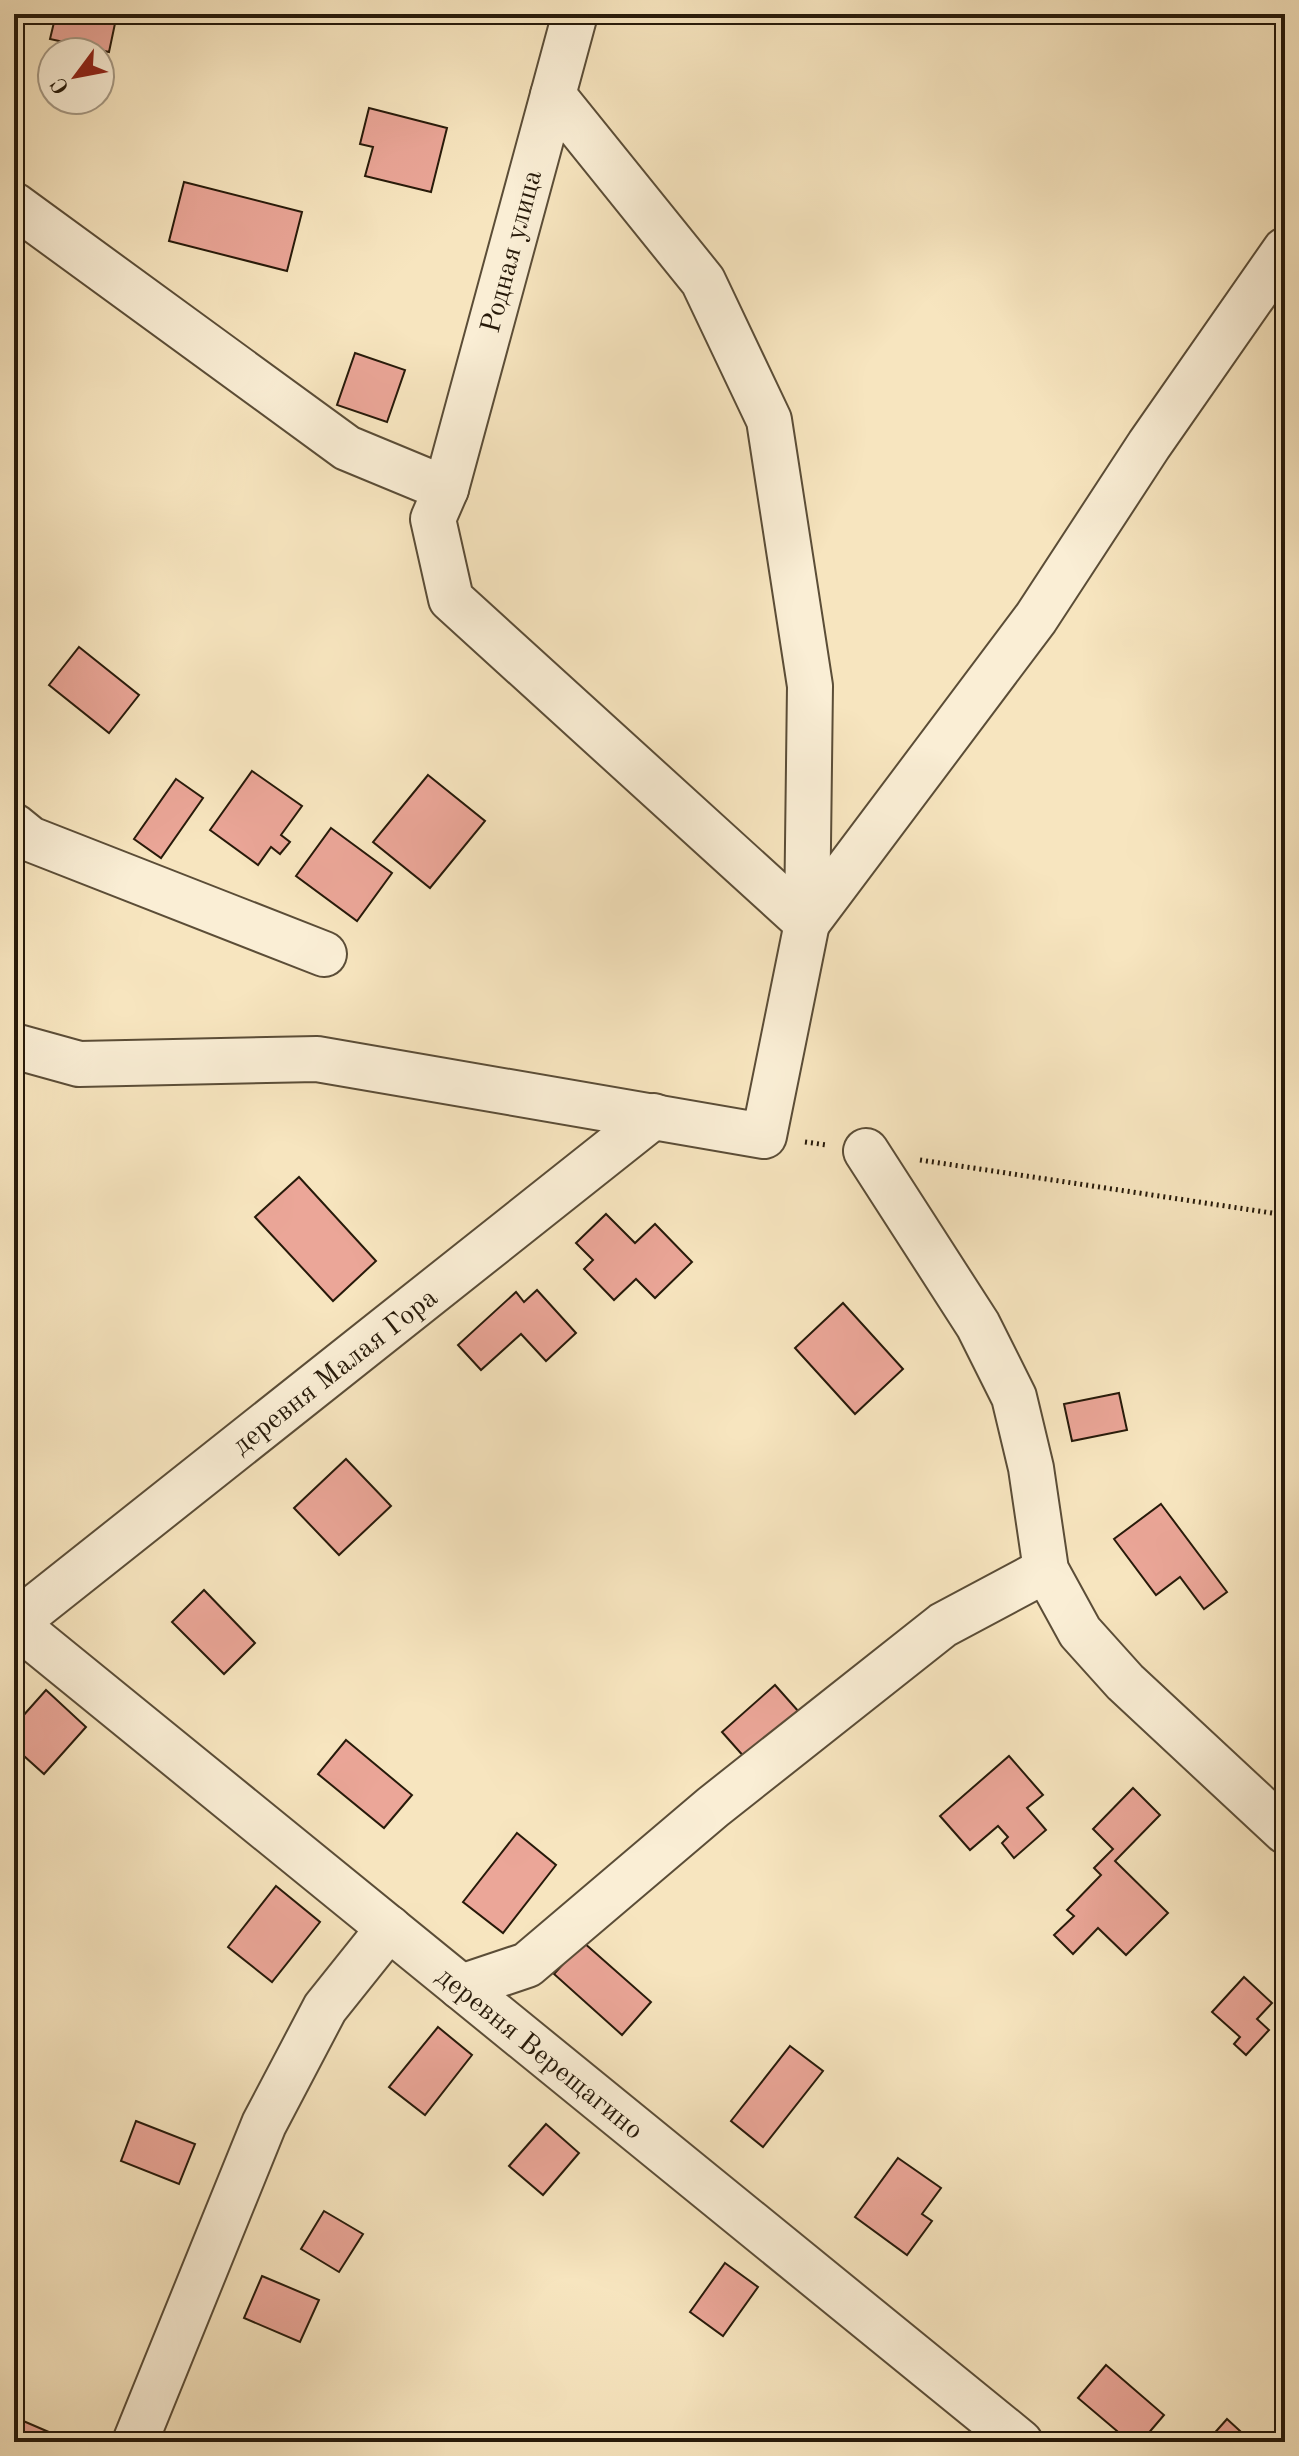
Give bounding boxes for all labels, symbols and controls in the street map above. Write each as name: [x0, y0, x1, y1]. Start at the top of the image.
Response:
north arrow: [36, 36, 116, 116]
text: С: [48, 74, 74, 98]
street label: Родная улица: [478, 167, 548, 336]
street label: деревня Малая Гора: [228, 1284, 444, 1461]
street label: деревня Верещагино: [431, 1963, 648, 2146]

